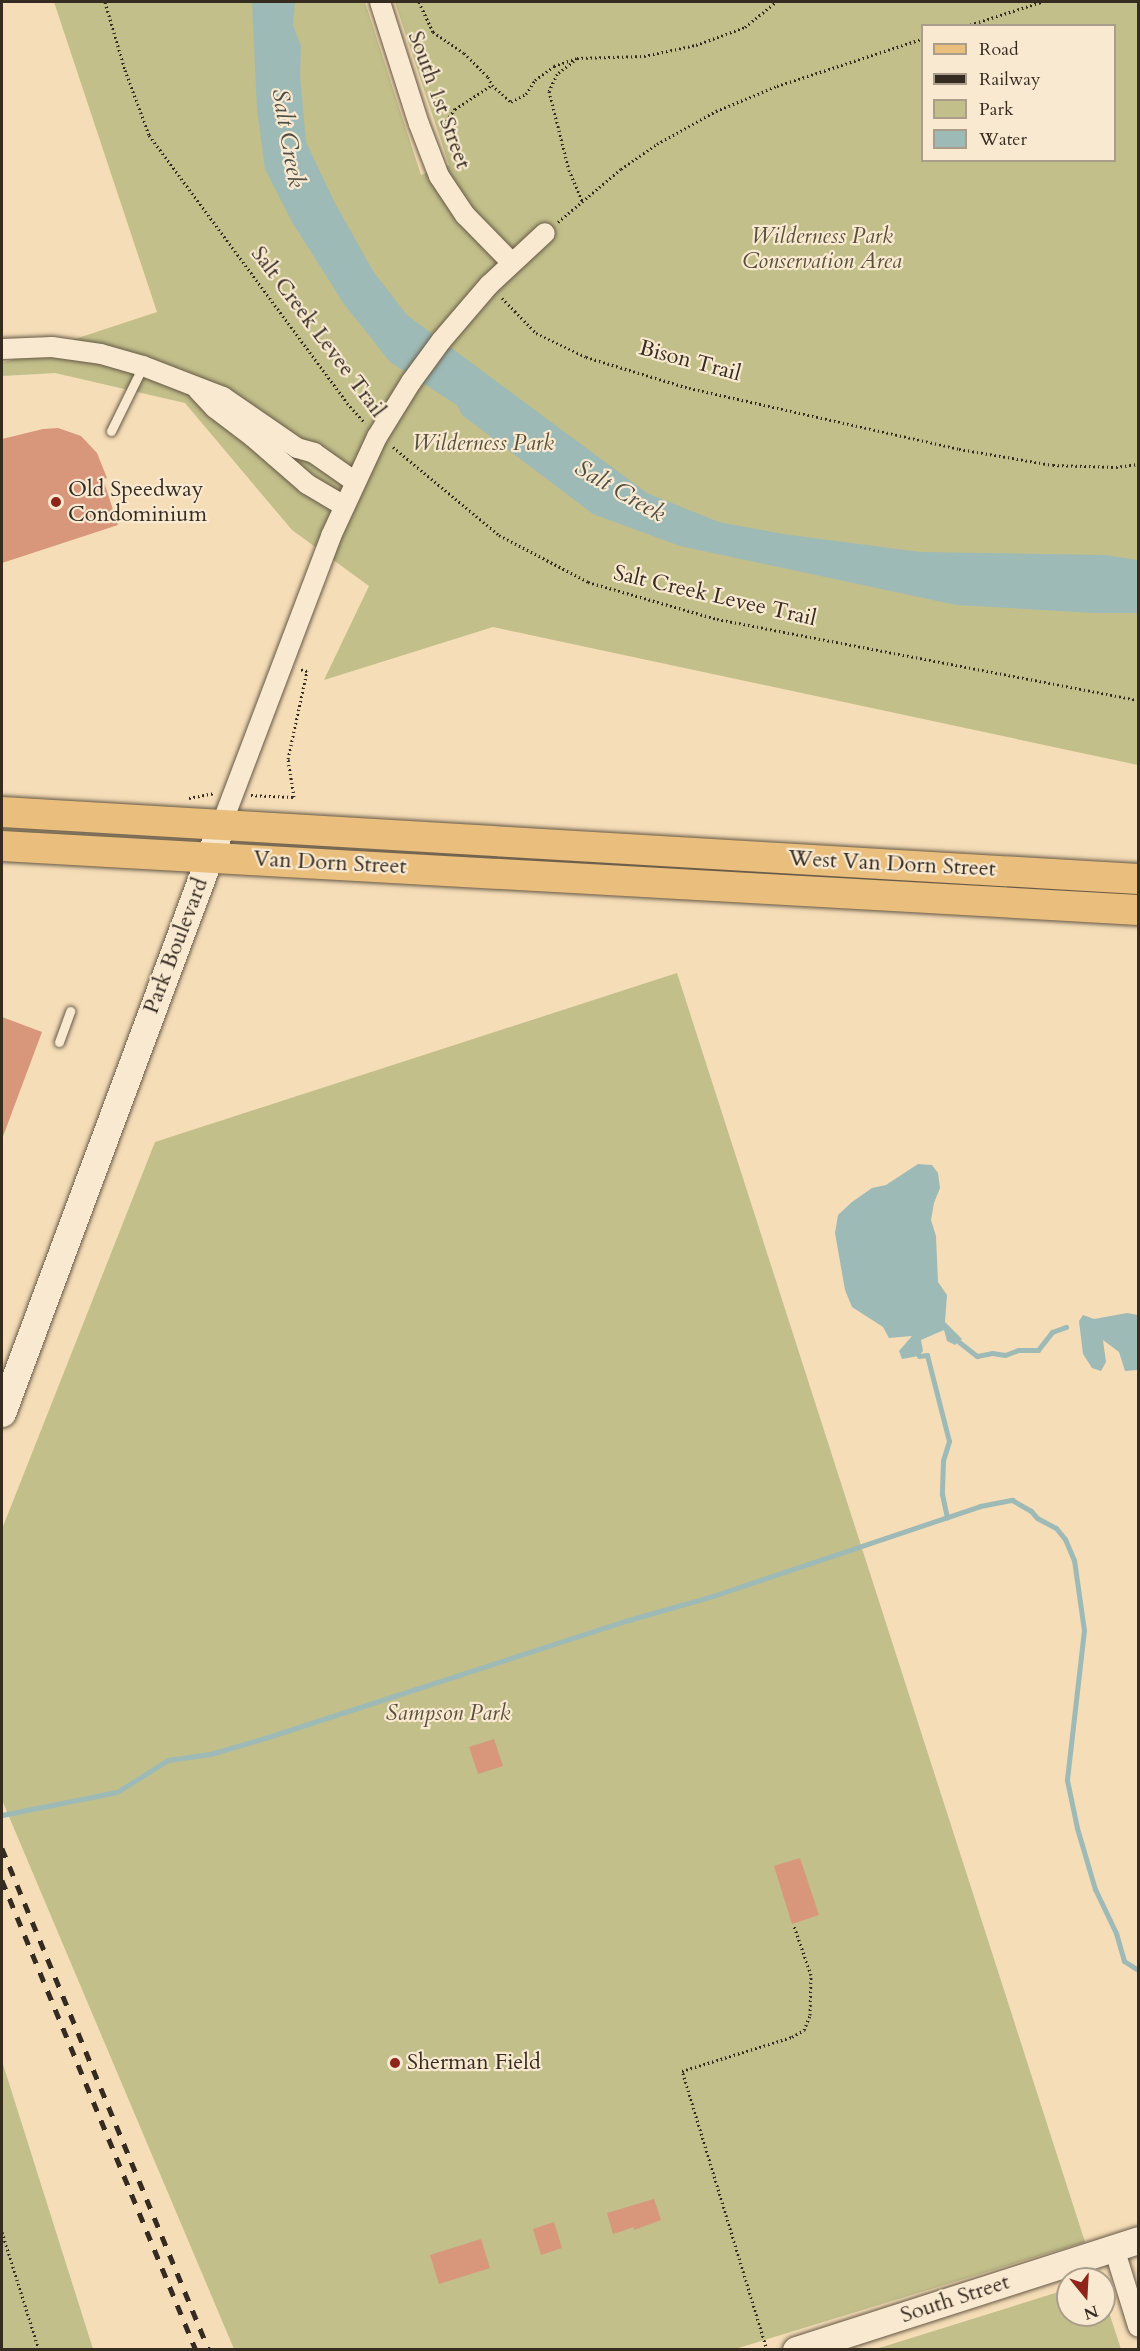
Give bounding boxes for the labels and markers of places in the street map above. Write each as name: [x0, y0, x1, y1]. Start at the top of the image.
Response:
place label: Old Speedway Condominium: [68, 476, 207, 528]
marker: Old Speedway Condominium: [49, 495, 63, 509]
place label: Sherman Field: [407, 2050, 541, 2076]
marker: Sherman Field: [388, 2056, 402, 2070]

